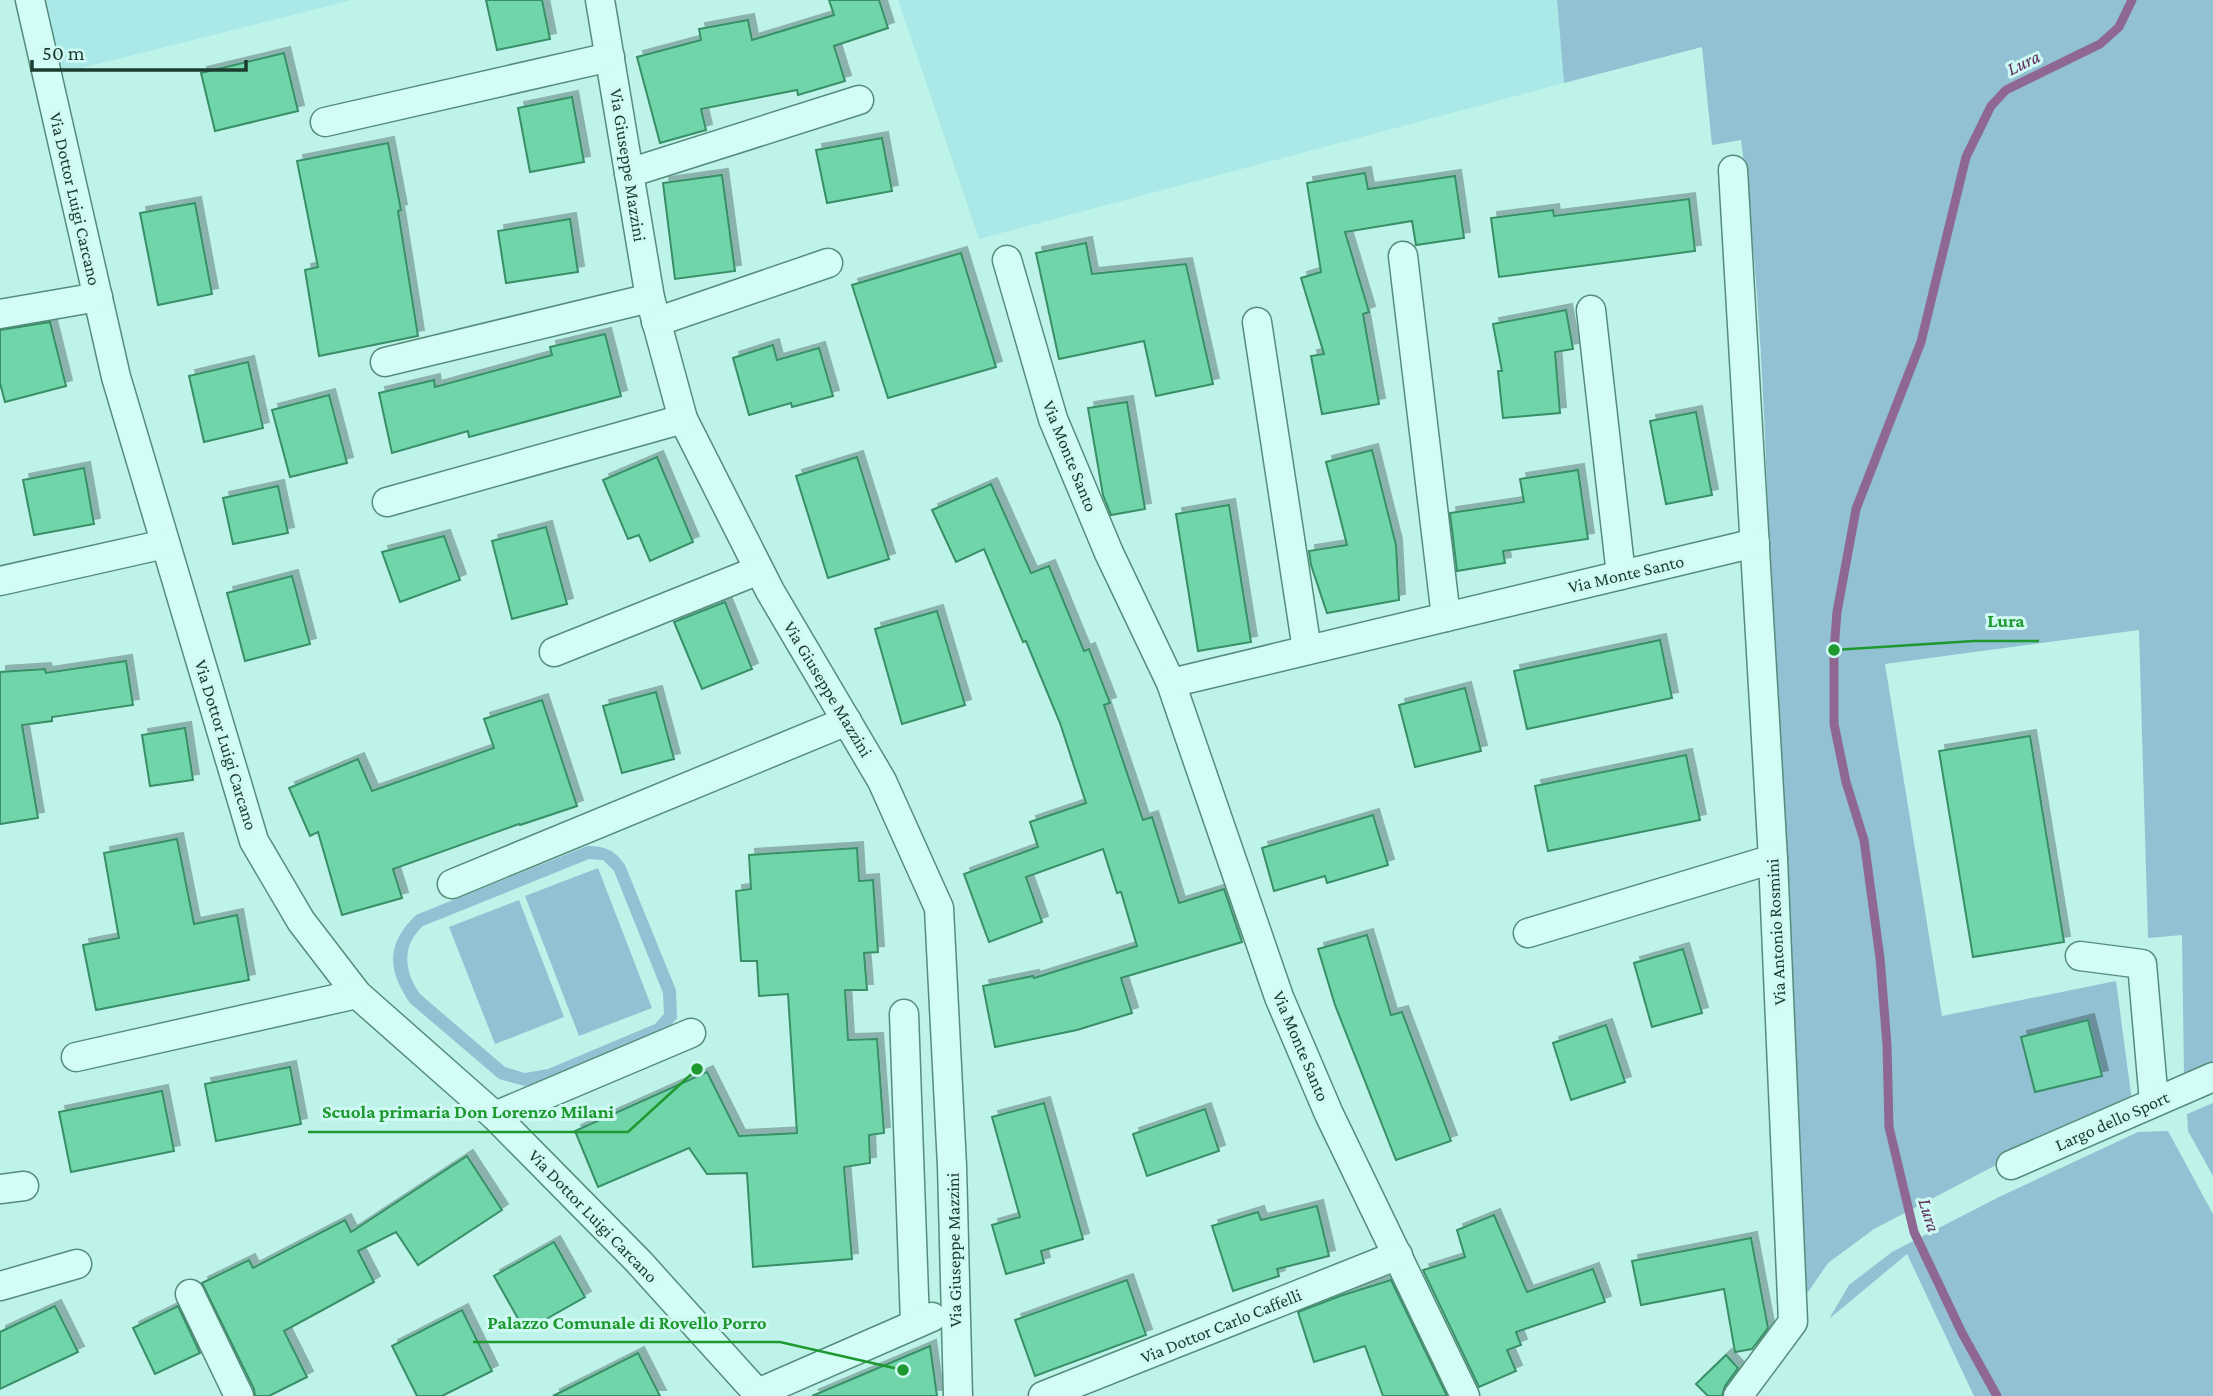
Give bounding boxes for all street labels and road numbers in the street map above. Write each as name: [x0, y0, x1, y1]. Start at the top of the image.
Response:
street label: Via Giuseppe Mazzini: [606, 87, 650, 243]
street label: Via Dottor Luigi Carcano: [45, 111, 105, 288]
street label: Via Monte Santo: [1039, 397, 1101, 515]
street label: Via Monte Santo: [1566, 551, 1686, 597]
street label: Via Giuseppe Mazzini: [780, 617, 877, 761]
street label: Via Dottor Luigi Carcano: [191, 657, 261, 833]
street label: Via Antonio Rosmini: [1762, 858, 1790, 1006]
street label: Via Monte Santo: [1269, 988, 1333, 1104]
street label: Largo dello Sport: [2052, 1087, 2173, 1155]
street label: Via Dottor Luigi Carcano: [524, 1145, 662, 1287]
street label: Via Giuseppe Mazzini: [943, 1172, 965, 1328]
street label: Via Dottor Carlo Caffelli: [1138, 1285, 1305, 1367]

